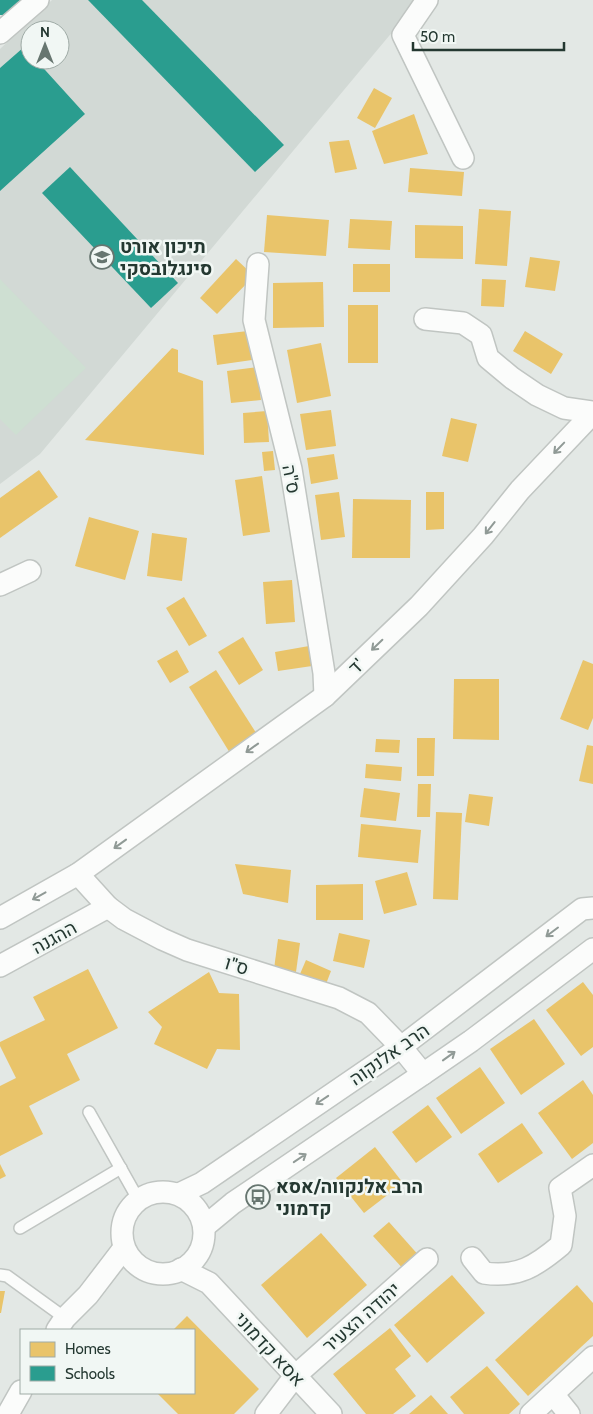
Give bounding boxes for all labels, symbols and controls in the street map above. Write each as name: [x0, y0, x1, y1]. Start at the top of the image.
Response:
north arrow: [20, 20, 70, 70]
scale bar: [413, 20, 564, 52]
text: N: [40, 23, 50, 41]
text: 50 m: [420, 28, 455, 46]
place label: תיכון אורט סינגלובסקי: [120, 235, 212, 280]
school or university icon: תיכון אורט סינגלובסקי: [89, 244, 115, 270]
one-way arrow: [553, 442, 565, 455]
street label: ס"ה: [277, 462, 306, 496]
one-way arrow: [484, 521, 495, 534]
one-way arrow: [372, 639, 384, 651]
street label: ד': [344, 654, 369, 679]
one-way arrow: [246, 743, 259, 754]
one-way arrow: [114, 838, 128, 849]
one-way arrow: [32, 892, 47, 901]
street label: ההגנה: [28, 916, 81, 959]
one-way arrow: [546, 926, 559, 937]
street label: ס"ו: [222, 951, 252, 980]
street label: הרב אלנקוה: [345, 1019, 434, 1090]
one-way arrow: [442, 1051, 456, 1061]
one-way arrow: [316, 1096, 330, 1106]
one-way arrow: [293, 1153, 307, 1163]
place label: הרב אלנקווה/אסא קדמוני: [276, 1175, 423, 1220]
bus stop icon: הרב אלנקווה/אסא קדמוני: [245, 1184, 271, 1210]
street label: יהודה הצעיר: [318, 1277, 405, 1357]
street label: אסא קדמוני: [230, 1308, 310, 1391]
legend: [20, 1329, 195, 1394]
text: Homes: [65, 1340, 111, 1358]
text: Schools: [65, 1365, 115, 1383]

